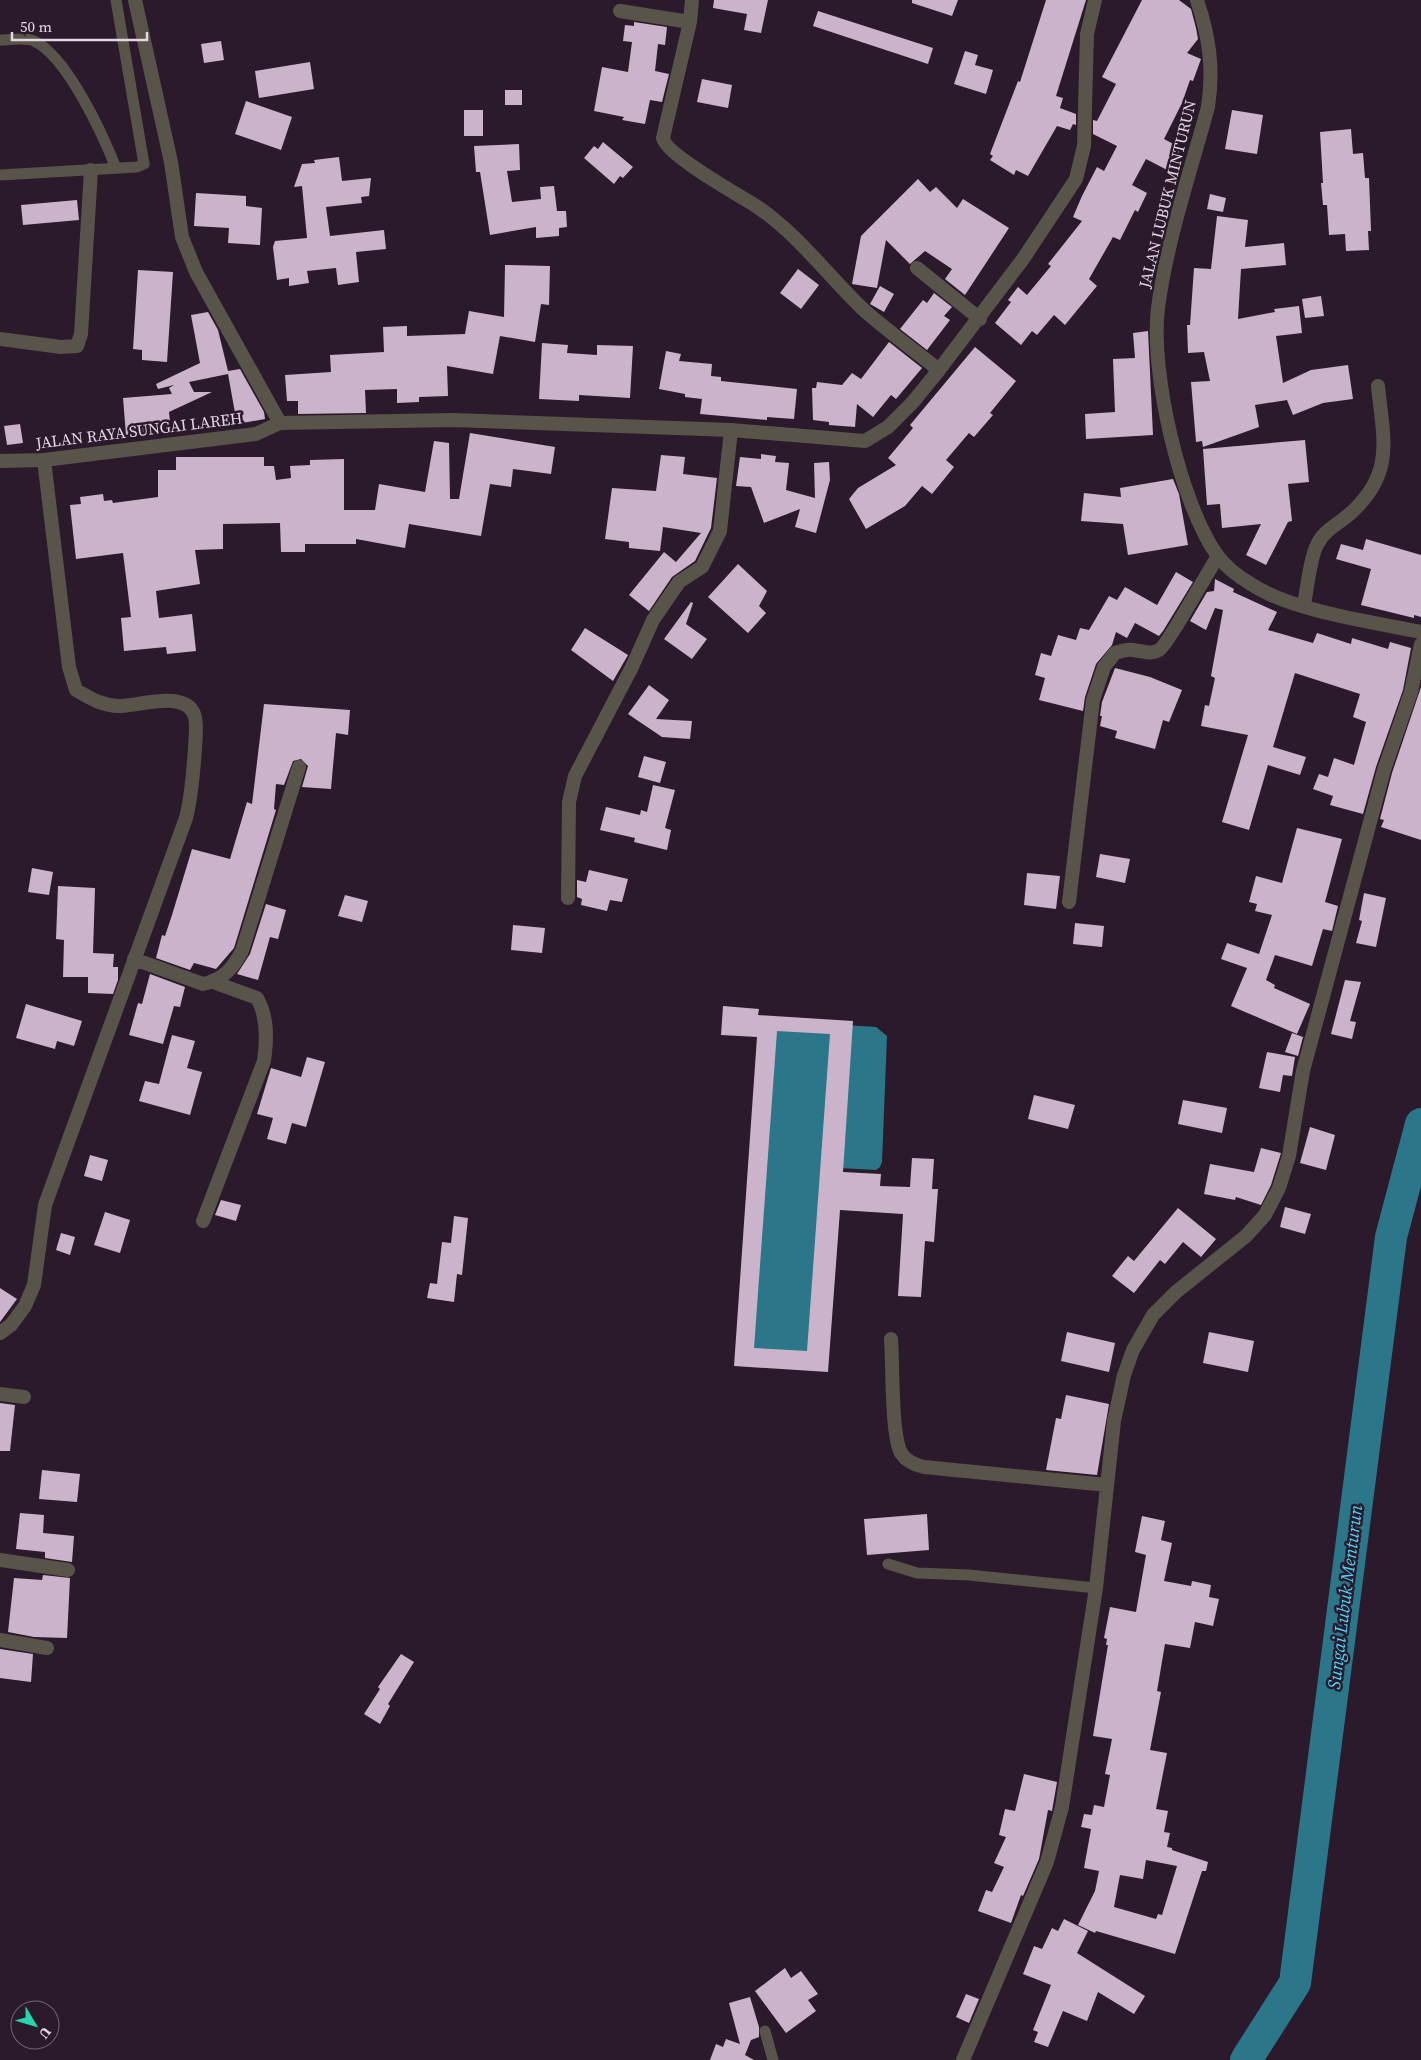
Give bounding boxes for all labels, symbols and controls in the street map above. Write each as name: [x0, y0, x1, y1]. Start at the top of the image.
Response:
scale bar: [12, 10, 148, 42]
text: 50 m: [20, 16, 52, 37]
street label: JALAN LUBUK MINTURUN: [1133, 98, 1201, 291]
street label: JALAN RAYA SUNGAI LAREH: [33, 406, 244, 454]
water label: Sungai Lubuk Menturun: [1321, 1503, 1368, 1690]
north arrow: [10, 2000, 60, 2050]
text: U: [34, 2023, 56, 2043]

